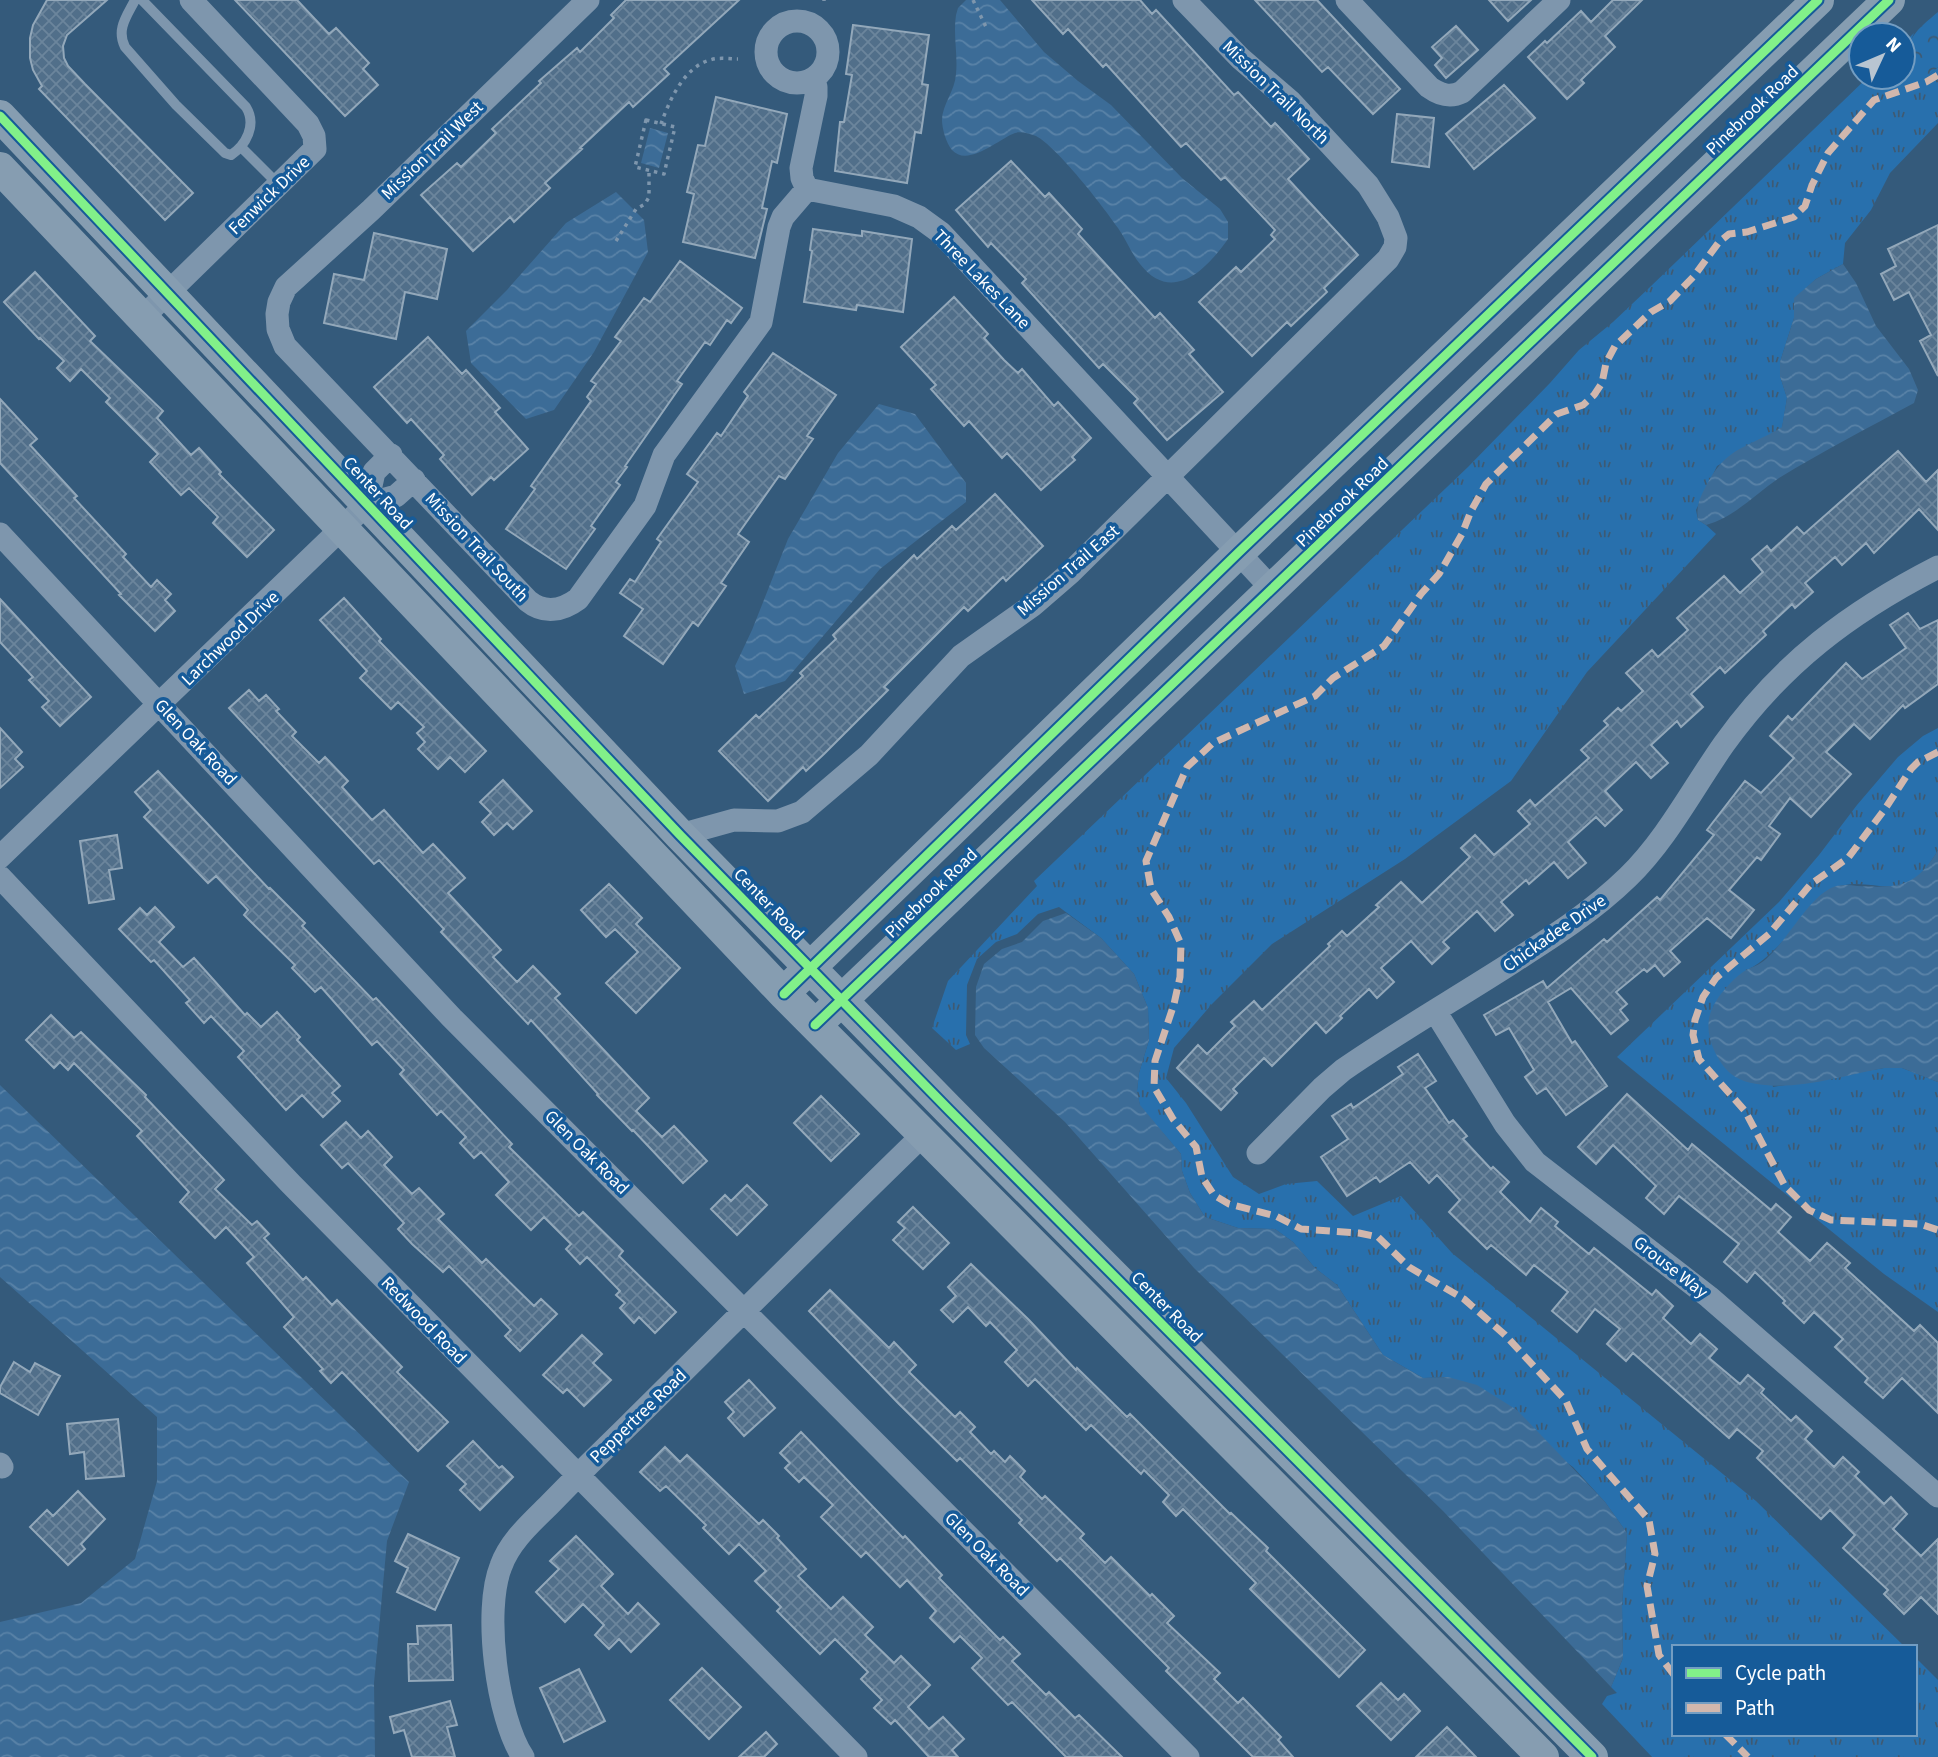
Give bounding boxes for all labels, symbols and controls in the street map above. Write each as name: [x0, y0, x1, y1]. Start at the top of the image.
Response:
north arrow: [1847, 21, 1917, 91]
text: N: [1879, 31, 1907, 59]
street label: Mission Trail North: [1217, 35, 1335, 150]
street label: Pinebrook Road: [1700, 60, 1804, 161]
street label: Mission Trail West: [376, 95, 489, 206]
street label: Fenwick Drive: [223, 150, 316, 241]
street label: Three Lakes Lane: [927, 224, 1036, 335]
street label: Center Road: [337, 451, 418, 536]
street label: Pinebrook Road: [1290, 452, 1394, 553]
street label: Mission Trail South: [419, 487, 534, 608]
street label: Mission Trail East: [1012, 519, 1125, 622]
street label: Larchwood Drive: [176, 585, 285, 691]
street label: Glen Oak Road: [149, 694, 242, 791]
street label: Pinebrook Road: [879, 843, 983, 944]
street label: Center Road: [728, 862, 810, 946]
street label: Chickadee Drive: [1498, 888, 1611, 978]
street label: Glen Oak Road: [539, 1105, 634, 1200]
street label: Grouse Way: [1628, 1230, 1714, 1305]
street label: Center Road: [1125, 1266, 1208, 1349]
street label: Redwood Road: [375, 1271, 472, 1370]
street label: Peppertree Road: [584, 1364, 692, 1469]
street label: Glen Oak Road: [939, 1507, 1034, 1602]
legend: [1672, 1645, 1917, 1736]
text: Cycle path: [1735, 1658, 1826, 1688]
text: Path: [1735, 1693, 1775, 1723]

